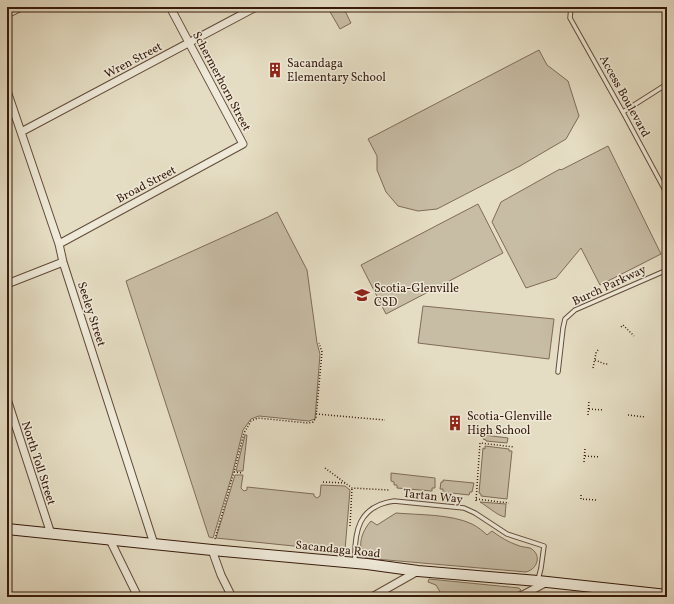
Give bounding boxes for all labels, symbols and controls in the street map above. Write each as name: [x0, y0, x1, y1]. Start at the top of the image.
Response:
street label: Schermerhorn Street: [188, 29, 254, 134]
street label: Wren Street: [102, 39, 165, 83]
street label: Access Boulevard: [595, 53, 653, 140]
place label: Sacandaga Elementary School: [287, 56, 386, 86]
building icon: Sacandaga Elementary School: [266, 61, 284, 79]
street label: Broad Street: [114, 162, 179, 207]
street label: Burch Parkway: [570, 262, 649, 310]
street label: Seeley Street: [73, 280, 109, 349]
place label: Scotia-Glenville CSD: [374, 281, 459, 311]
school or university icon: Scotia-Glenville CSD: [353, 286, 371, 304]
place label: Scotia-Glenville High School: [467, 409, 552, 439]
building icon: Scotia-Glenville High School: [446, 414, 464, 432]
street label: North Toll Street: [17, 419, 59, 507]
street label: Tartan Way: [402, 486, 464, 508]
street label: Sacandaga Road: [295, 538, 381, 562]

